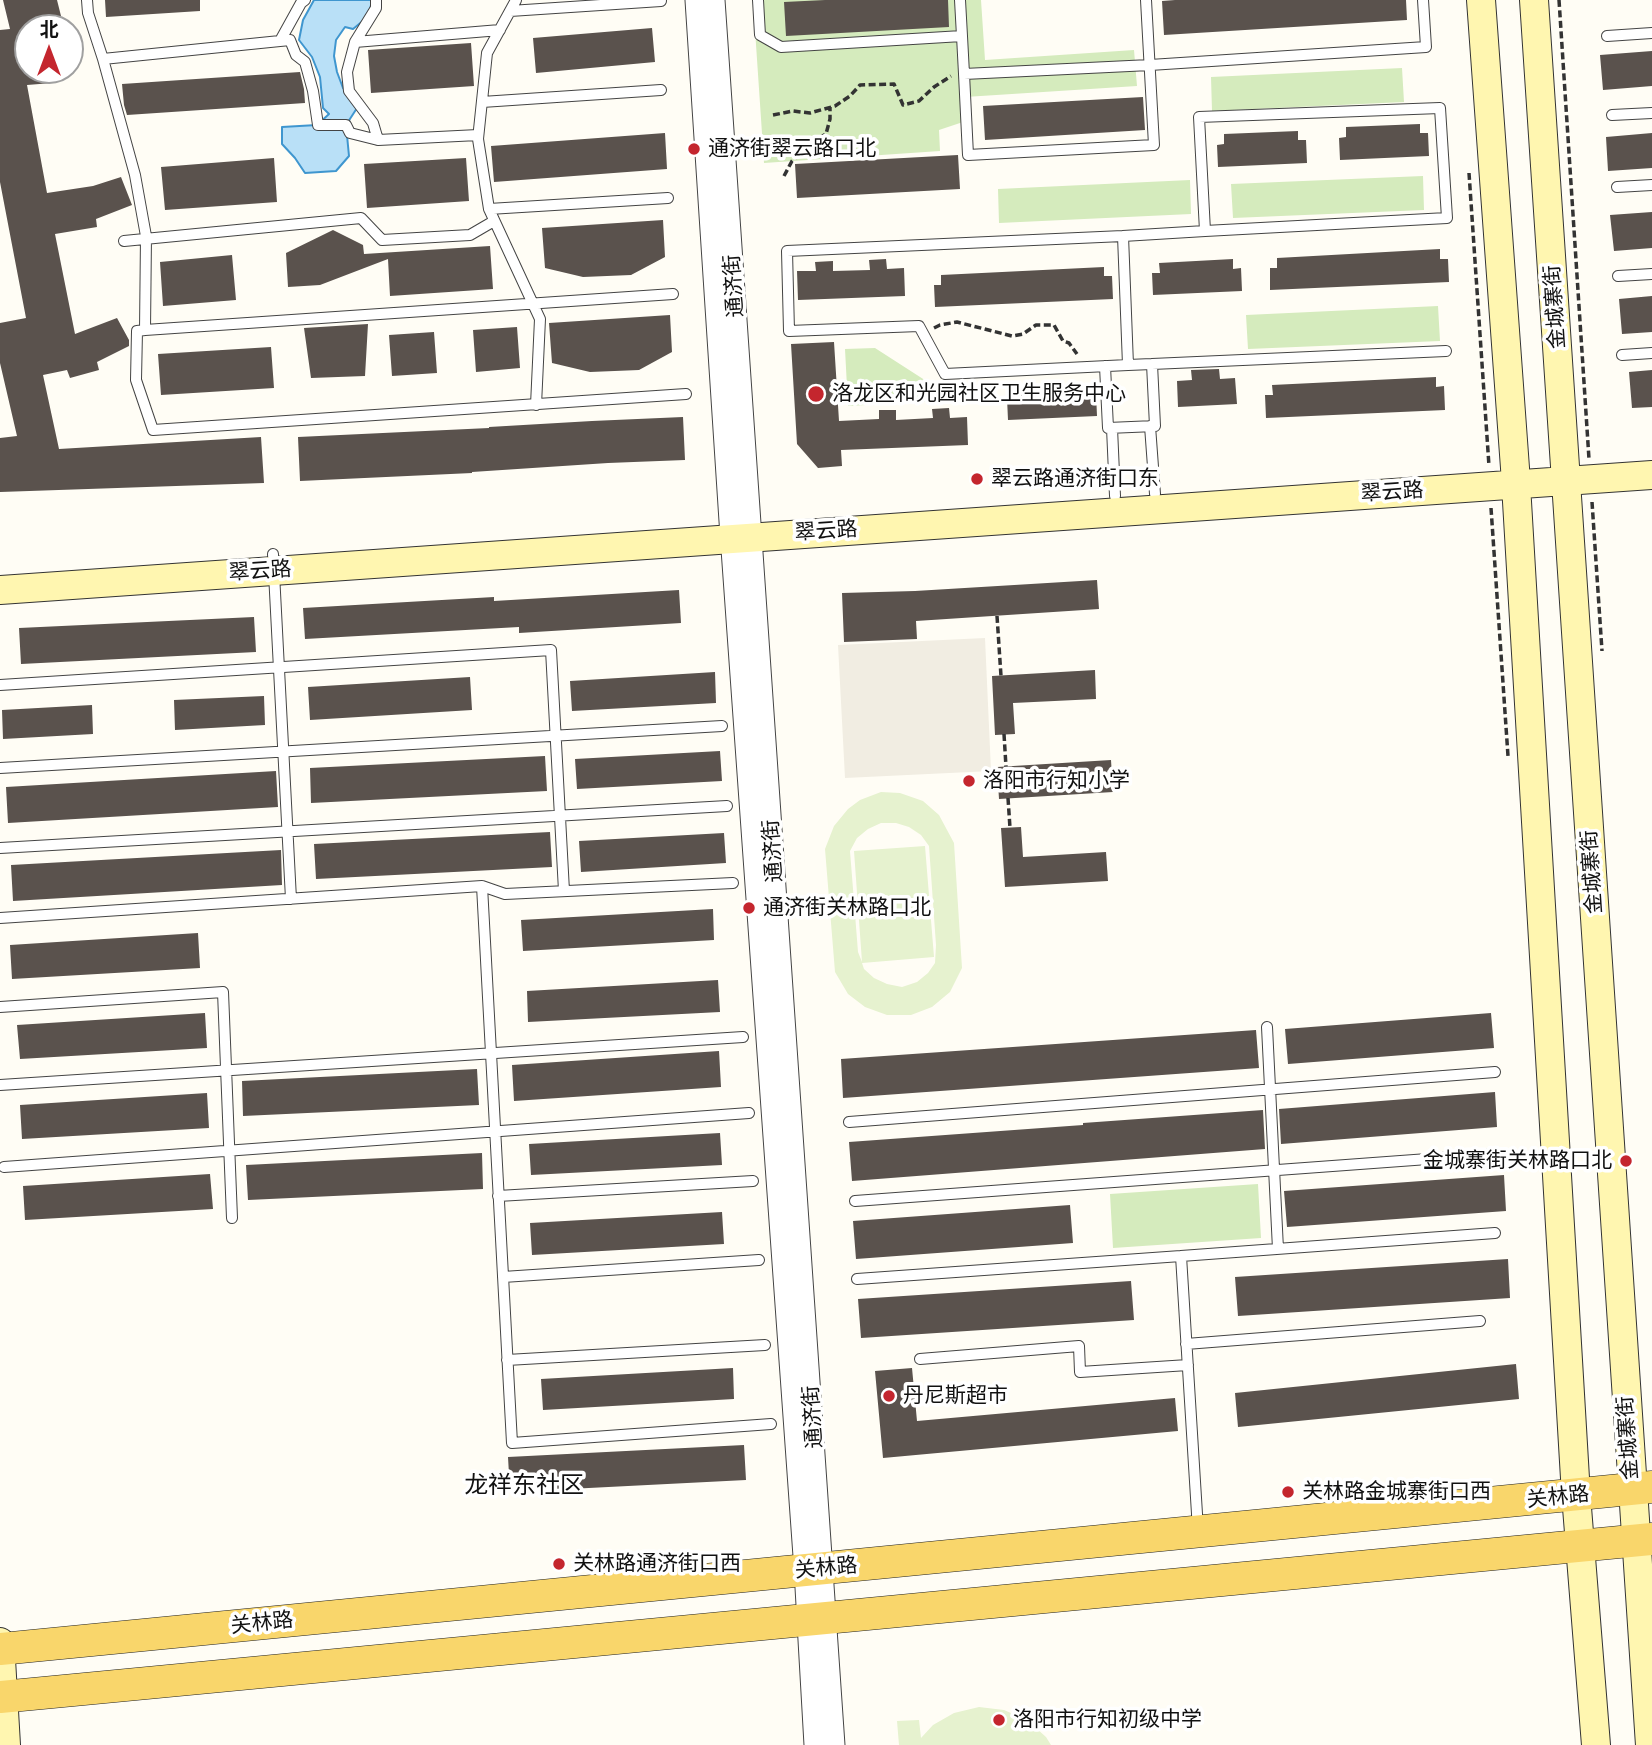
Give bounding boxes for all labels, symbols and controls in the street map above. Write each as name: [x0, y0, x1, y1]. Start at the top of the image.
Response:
north arrow: [14, 14, 84, 84]
text: 北: [39, 19, 59, 40]
place label: 通济街翠云路口北: [708, 136, 876, 162]
marker: 通济街翠云路口北: [686, 141, 702, 157]
street label: 通济街: [719, 254, 749, 318]
street label: 金城寨街: [1540, 264, 1570, 350]
place label: 洛龙区和光园社区卫生服务中心: [832, 381, 1126, 407]
marker: 洛龙区和光园社区卫生服务中心: [806, 384, 826, 404]
place label: 翠云路通济街口东: [991, 466, 1159, 492]
marker: 翠云路通济街口东: [969, 471, 985, 487]
street label: 翠云路: [1360, 477, 1424, 507]
street label: 翠云路: [794, 516, 858, 546]
street label: 翠云路: [228, 556, 292, 586]
place label: 洛阳市行知小学: [983, 768, 1130, 794]
marker: 洛阳市行知小学: [961, 773, 977, 789]
street label: 通济街: [758, 819, 788, 883]
street label: 金城寨街: [1577, 829, 1607, 915]
place label: 通济街关林路口北: [763, 895, 931, 921]
marker: 通济街关林路口北: [741, 900, 757, 916]
place label: 金城寨街关林路口北: [1423, 1148, 1612, 1174]
marker: 金城寨街关林路口北: [1618, 1153, 1634, 1169]
place label: 丹尼斯超市: [903, 1383, 1008, 1409]
street label: 通济街: [798, 1385, 828, 1449]
marker: 丹尼斯超市: [881, 1388, 897, 1404]
street label: 金城寨街: [1613, 1395, 1643, 1481]
district label: 龙祥东社区: [464, 1472, 584, 1500]
place label: 关林路金城寨街口西: [1302, 1479, 1491, 1505]
street label: 关林路: [1525, 1481, 1591, 1513]
marker: 关林路金城寨街口西: [1280, 1484, 1296, 1500]
place label: 关林路通济街口西: [573, 1551, 741, 1577]
street label: 关林路: [794, 1553, 858, 1583]
marker: 关林路通济街口西: [551, 1556, 567, 1572]
street label: 关林路: [229, 1607, 295, 1639]
place label: 洛阳市行知初级中学: [1013, 1707, 1202, 1733]
marker: 洛阳市行知初级中学: [991, 1712, 1007, 1728]

